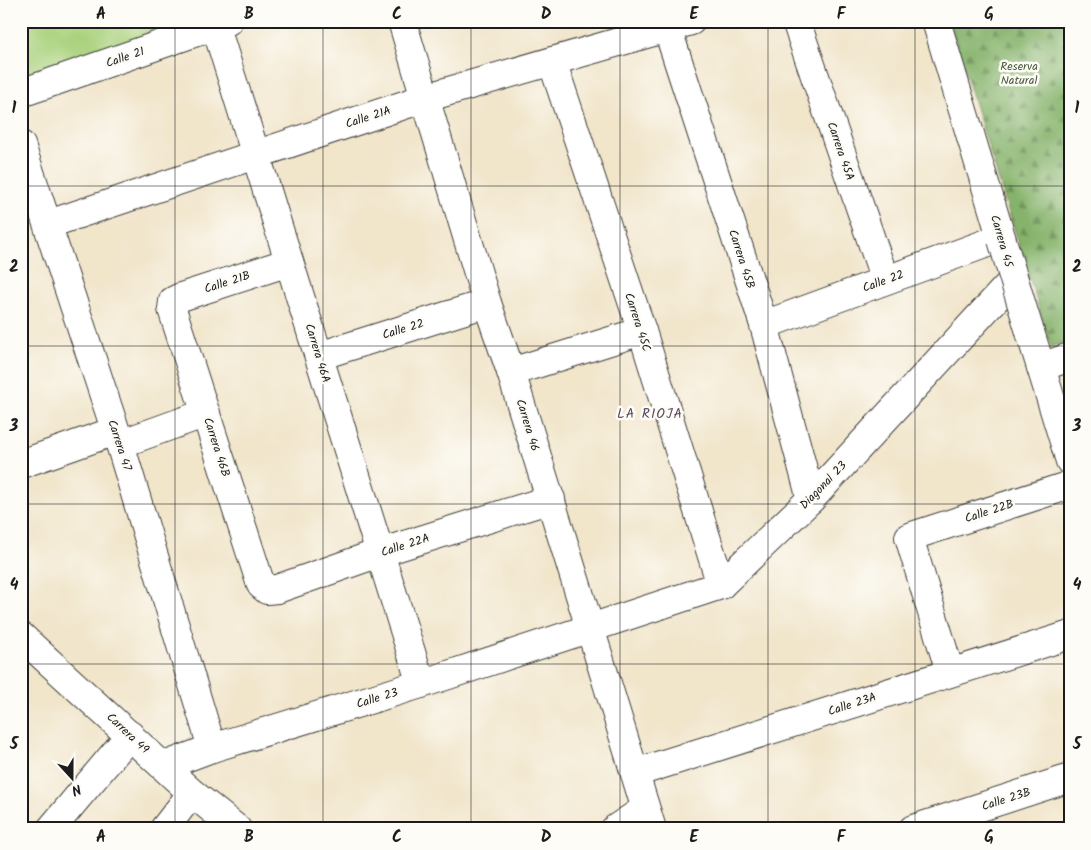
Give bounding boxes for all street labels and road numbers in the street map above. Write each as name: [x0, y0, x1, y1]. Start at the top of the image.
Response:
street label: Calle 21: [103, 42, 147, 73]
street label: Calle 21A: [343, 101, 393, 134]
street label: Carrera 45A: [822, 119, 859, 183]
street label: Carrera 45: [985, 213, 1018, 271]
street label: Carrera 45B: [723, 227, 760, 291]
street label: Calle 22: [860, 265, 907, 298]
street label: Calle 21B: [202, 266, 253, 299]
street label: Carrera 45C: [619, 290, 656, 354]
street label: Calle 22: [380, 314, 426, 345]
street label: Carrera 46A: [299, 321, 336, 385]
street label: Carrera 46: [511, 397, 544, 454]
street label: Carrera 46B: [198, 415, 235, 479]
street label: Carrera 47: [102, 417, 137, 474]
street label: Diagonal 23: [795, 457, 851, 514]
street label: Calle 22B: [962, 495, 1016, 528]
street label: Calle 22A: [378, 529, 432, 562]
street label: Calle 23: [354, 683, 400, 714]
street label: Calle 23A: [825, 688, 879, 721]
street label: Carrera 49: [102, 708, 154, 758]
street label: Calle 23B: [979, 783, 1033, 816]

